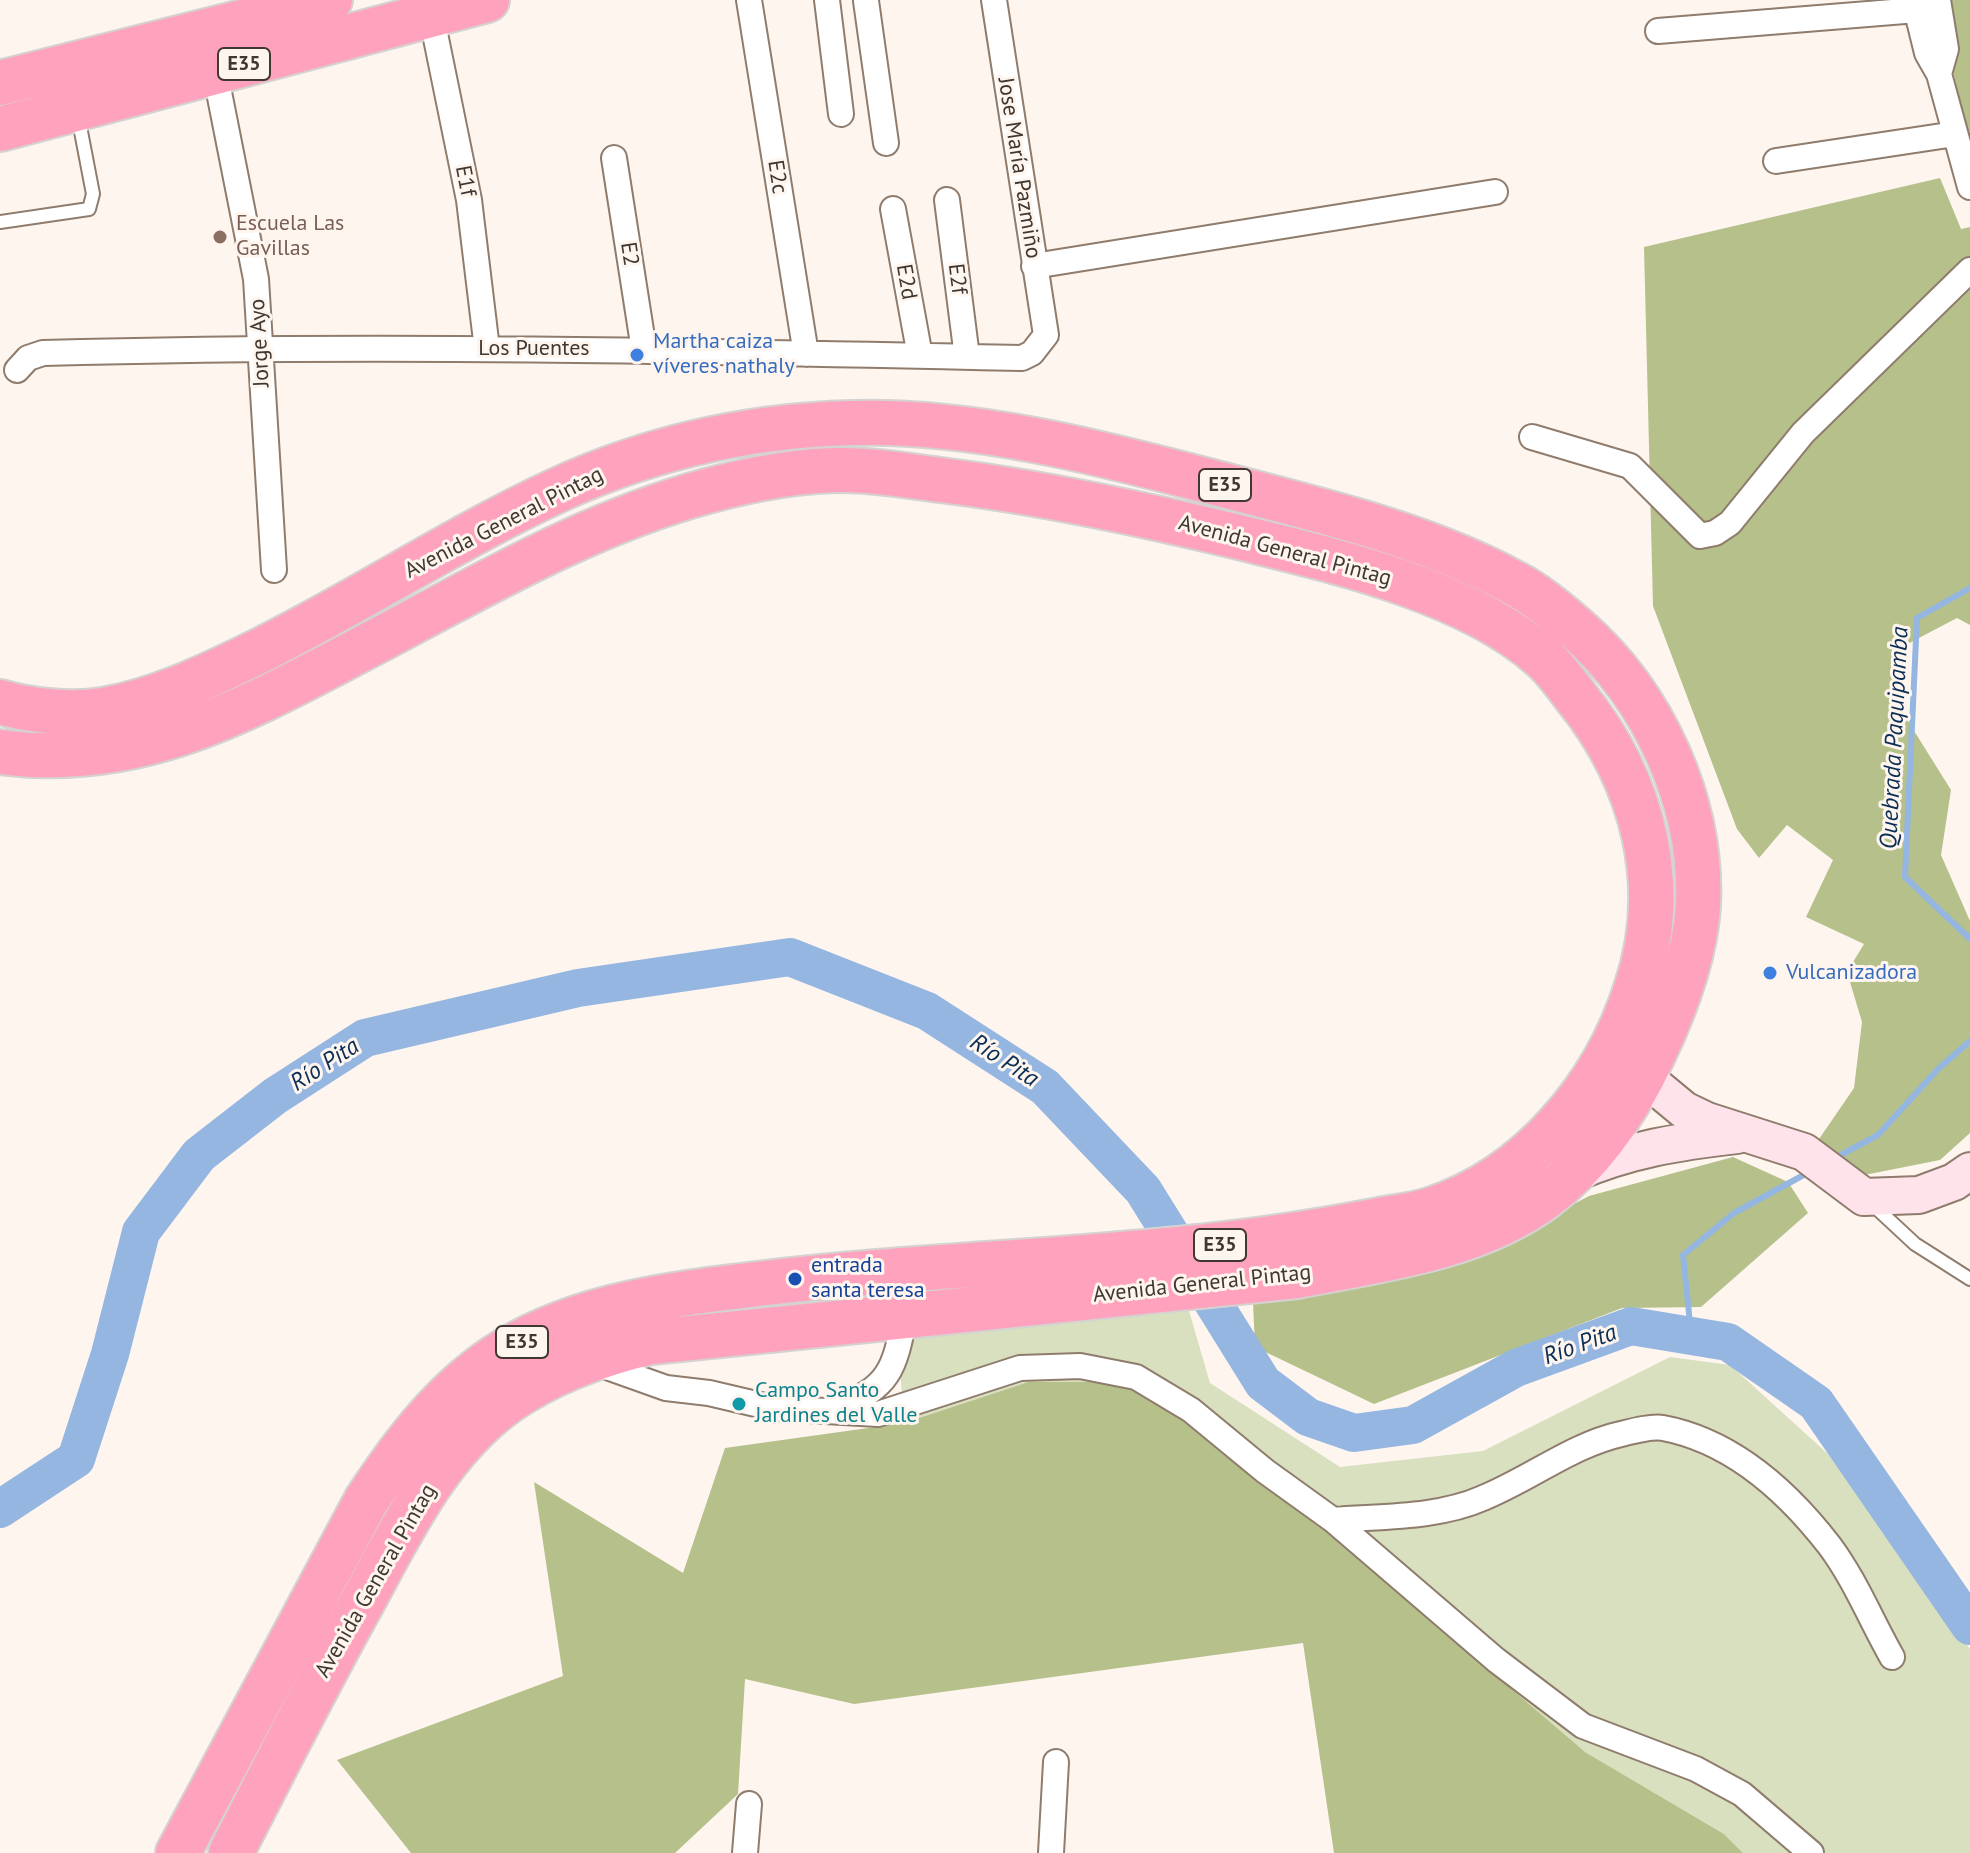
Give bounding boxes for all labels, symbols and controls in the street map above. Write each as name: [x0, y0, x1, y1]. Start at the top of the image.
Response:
road number: E35: [218, 48, 270, 80]
street label: Jose María Pazmiño: [992, 76, 1046, 260]
street label: E2c: [761, 158, 793, 196]
street label: E1f: [449, 163, 481, 199]
place label: Escuela Las Gavillas: [236, 211, 344, 262]
marker: Escuela Las Gavillas: [211, 228, 229, 246]
street label: E2: [614, 240, 644, 268]
street label: E2d: [890, 262, 922, 302]
street label: E2f: [942, 262, 972, 296]
street label: Jorge Ayo: [245, 298, 275, 388]
place label: Martha caiza víveres nathaly: [653, 329, 795, 380]
street label: Los Puentes: [478, 336, 590, 362]
marker: Martha caiza víveres nathaly: [628, 346, 646, 364]
street label: Avenida General Pintag: [400, 461, 608, 585]
road number: E35: [1199, 469, 1251, 501]
street label: Avenida General Pintag: [1176, 510, 1394, 592]
water label: Quebrada Paquipamba: [1875, 626, 1915, 850]
place label: Vulcanizadora: [1786, 960, 1917, 986]
marker: Vulcanizadora: [1761, 964, 1779, 982]
water label: Río Pita: [964, 1028, 1044, 1094]
water label: Río Pita: [285, 1032, 365, 1098]
road number: E35: [1194, 1229, 1246, 1261]
place label: entrada santa teresa: [811, 1253, 925, 1304]
street label: Avenida General Pintag: [1092, 1259, 1312, 1309]
marker: entrada santa teresa: [786, 1270, 804, 1288]
water label: Río Pita: [1539, 1318, 1621, 1372]
road number: E35: [496, 1326, 548, 1358]
place label: Campo Santo Jardines del Valle: [755, 1378, 918, 1430]
marker: Campo Santo Jardines del Valle: [730, 1395, 748, 1413]
street label: Avenida General Pintag: [310, 1480, 442, 1682]

